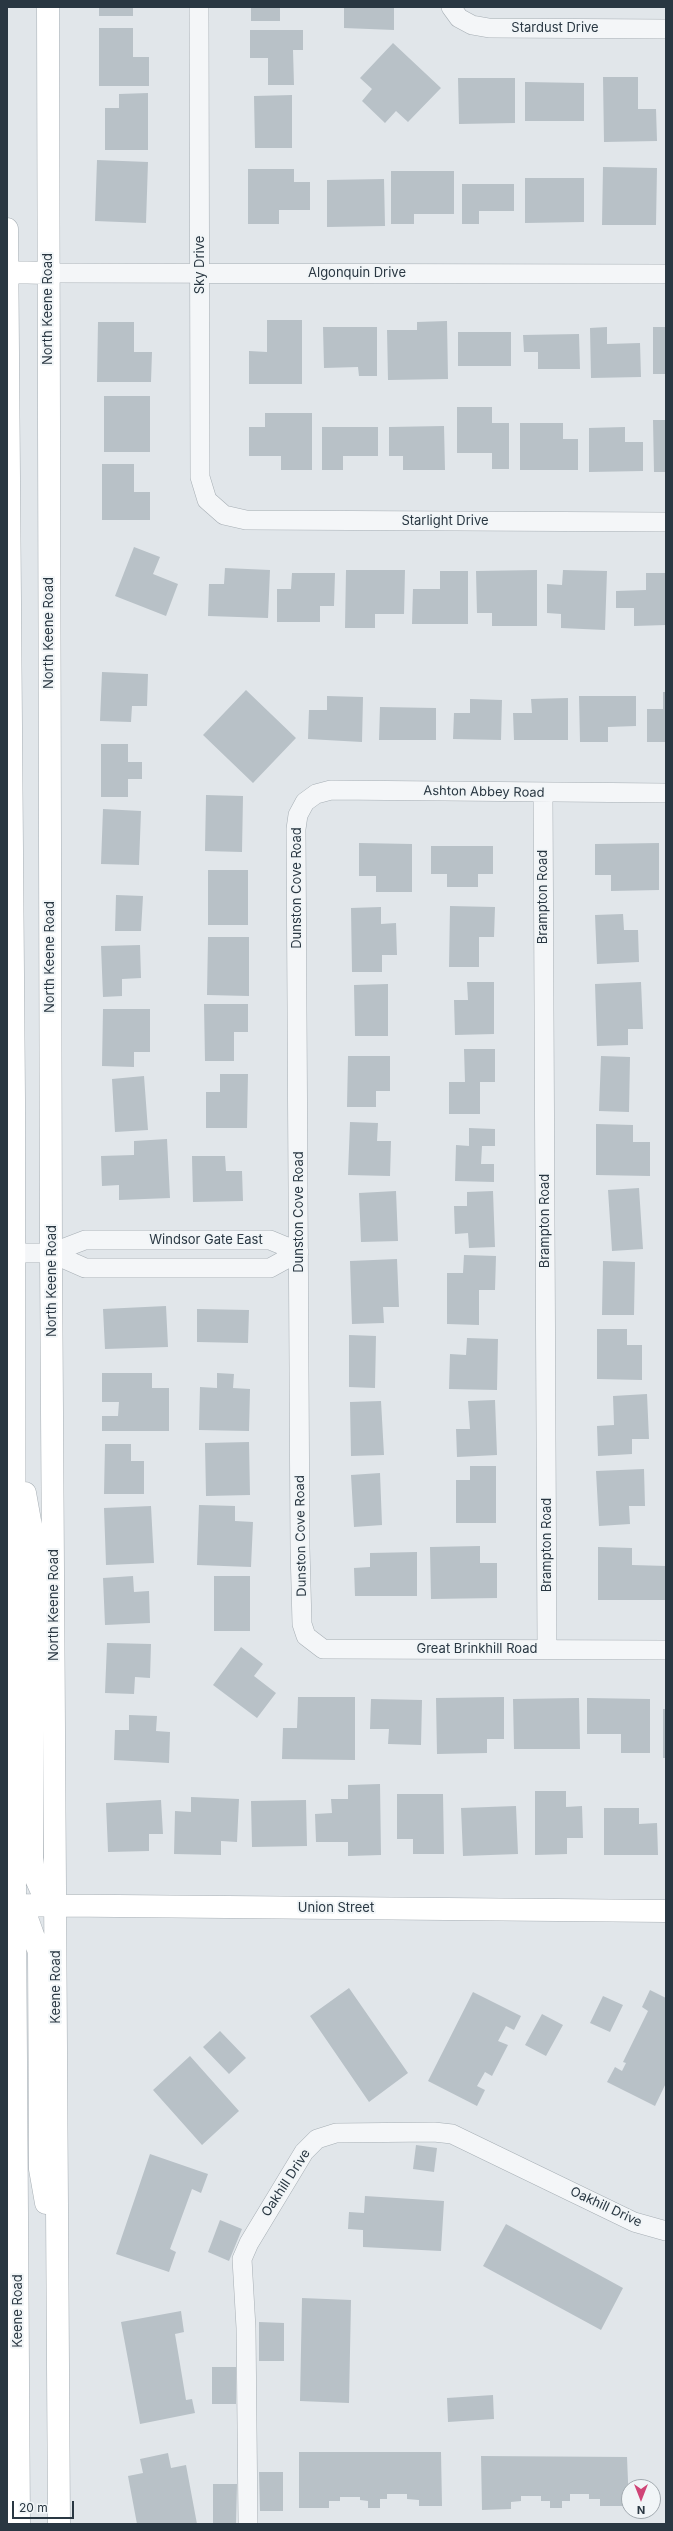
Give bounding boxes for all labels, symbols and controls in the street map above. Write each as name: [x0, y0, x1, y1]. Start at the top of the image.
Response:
street label: Stardust Drive: [511, 20, 599, 36]
street label: Sky Drive: [192, 236, 208, 294]
street label: North Keene Road: [40, 253, 56, 365]
street label: Algonquin Drive: [308, 265, 406, 281]
street label: Starlight Drive: [401, 513, 489, 529]
street label: North Keene Road: [41, 577, 57, 689]
street label: Ashton Abbey Road: [423, 783, 545, 801]
street label: Dunston Cove Road: [289, 827, 305, 949]
street label: Brampton Road: [535, 850, 551, 944]
street label: North Keene Road: [42, 901, 58, 1013]
street label: Dunston Cove Road: [291, 1151, 307, 1273]
street label: Brampton Road: [537, 1174, 553, 1268]
street label: North Keene Road: [44, 1225, 60, 1337]
street label: Windsor Gate East: [149, 1232, 263, 1248]
street label: Dunston Cove Road: [292, 1475, 310, 1597]
street label: Brampton Road: [539, 1498, 555, 1592]
street label: North Keene Road: [46, 1549, 62, 1661]
street label: Great Brinkhill Road: [416, 1641, 538, 1657]
street label: Union Street: [298, 1900, 374, 1916]
street label: Keene Road: [48, 1950, 64, 2024]
street label: Oakhill Drive: [258, 2146, 314, 2220]
street label: Oakhill Drive: [568, 2184, 644, 2230]
street label: Keene Road: [10, 2274, 26, 2348]
north arrow: [621, 2479, 661, 2519]
scale bar: [14, 2493, 76, 2519]
text: 20 m: [19, 2500, 48, 2515]
text: N: [637, 2503, 645, 2517]

